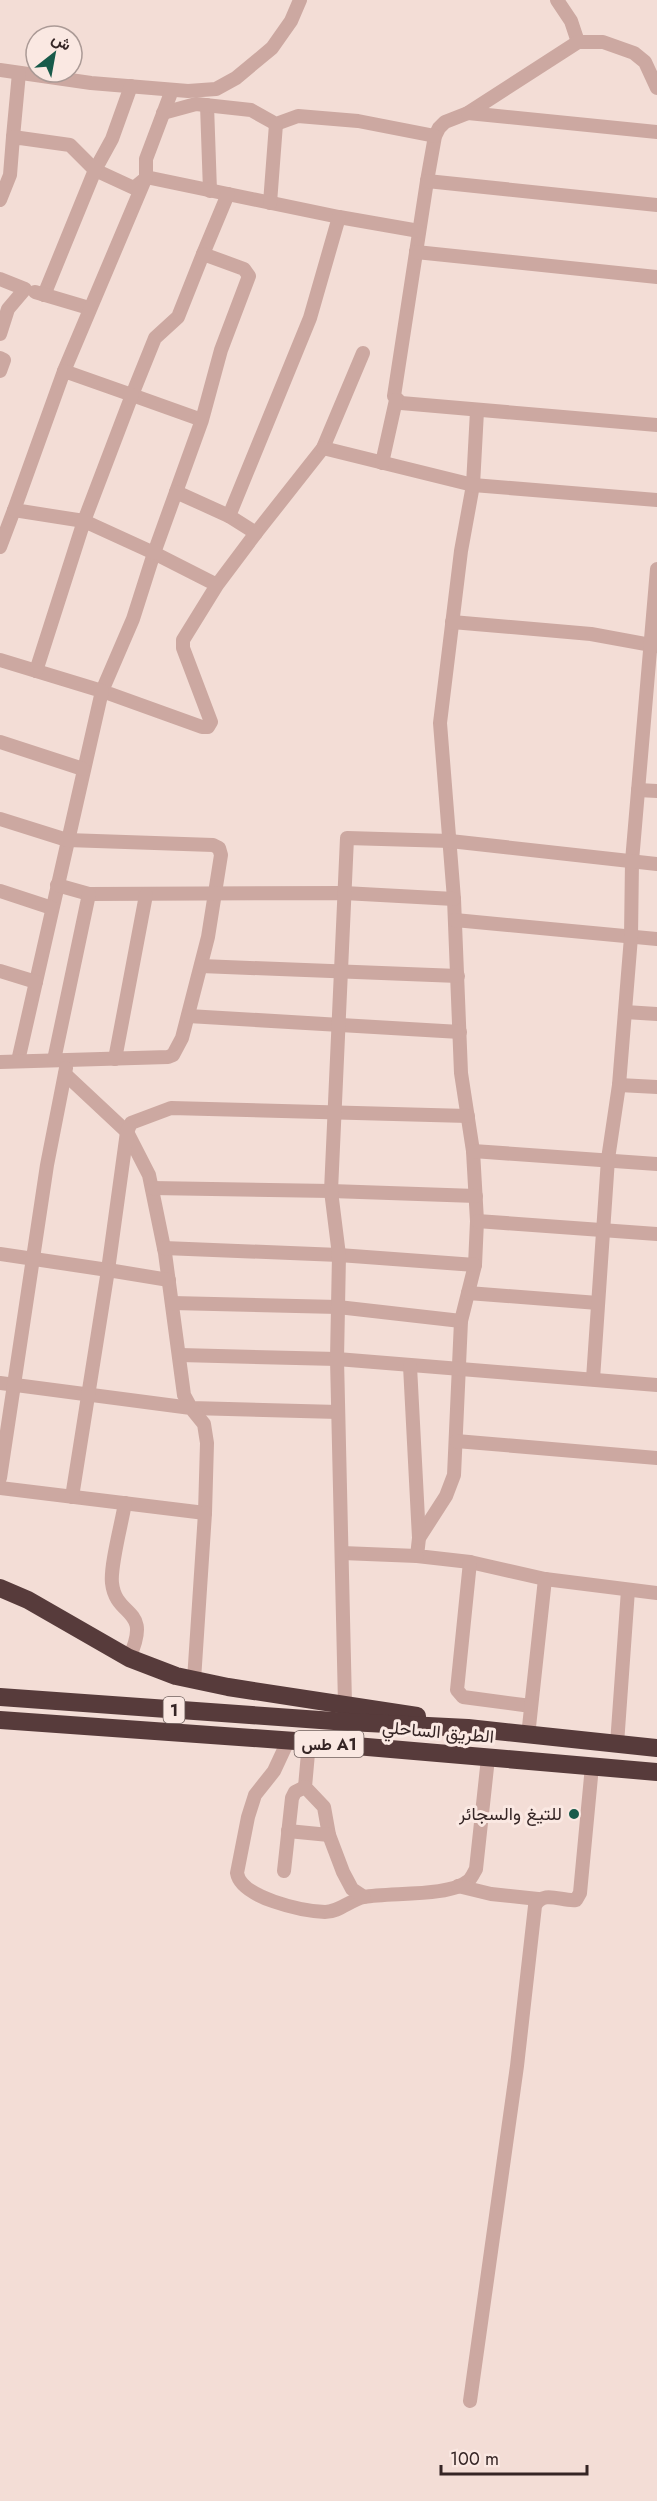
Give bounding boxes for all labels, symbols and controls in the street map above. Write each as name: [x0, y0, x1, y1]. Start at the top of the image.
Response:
north arrow: [24, 24, 84, 84]
text: ش: [47, 27, 76, 56]
road number: 1: [164, 1697, 184, 1723]
street label: الطريق الساحلي: [381, 1714, 495, 1752]
road number: طس A1: [294, 1731, 364, 1757]
place label: للتيغ والسجائر: [458, 1801, 562, 1827]
marker: للتيغ والسجائر: [567, 1807, 581, 1821]
scale bar: [441, 2438, 586, 2476]
text: 100 m: [450, 2446, 499, 2472]

